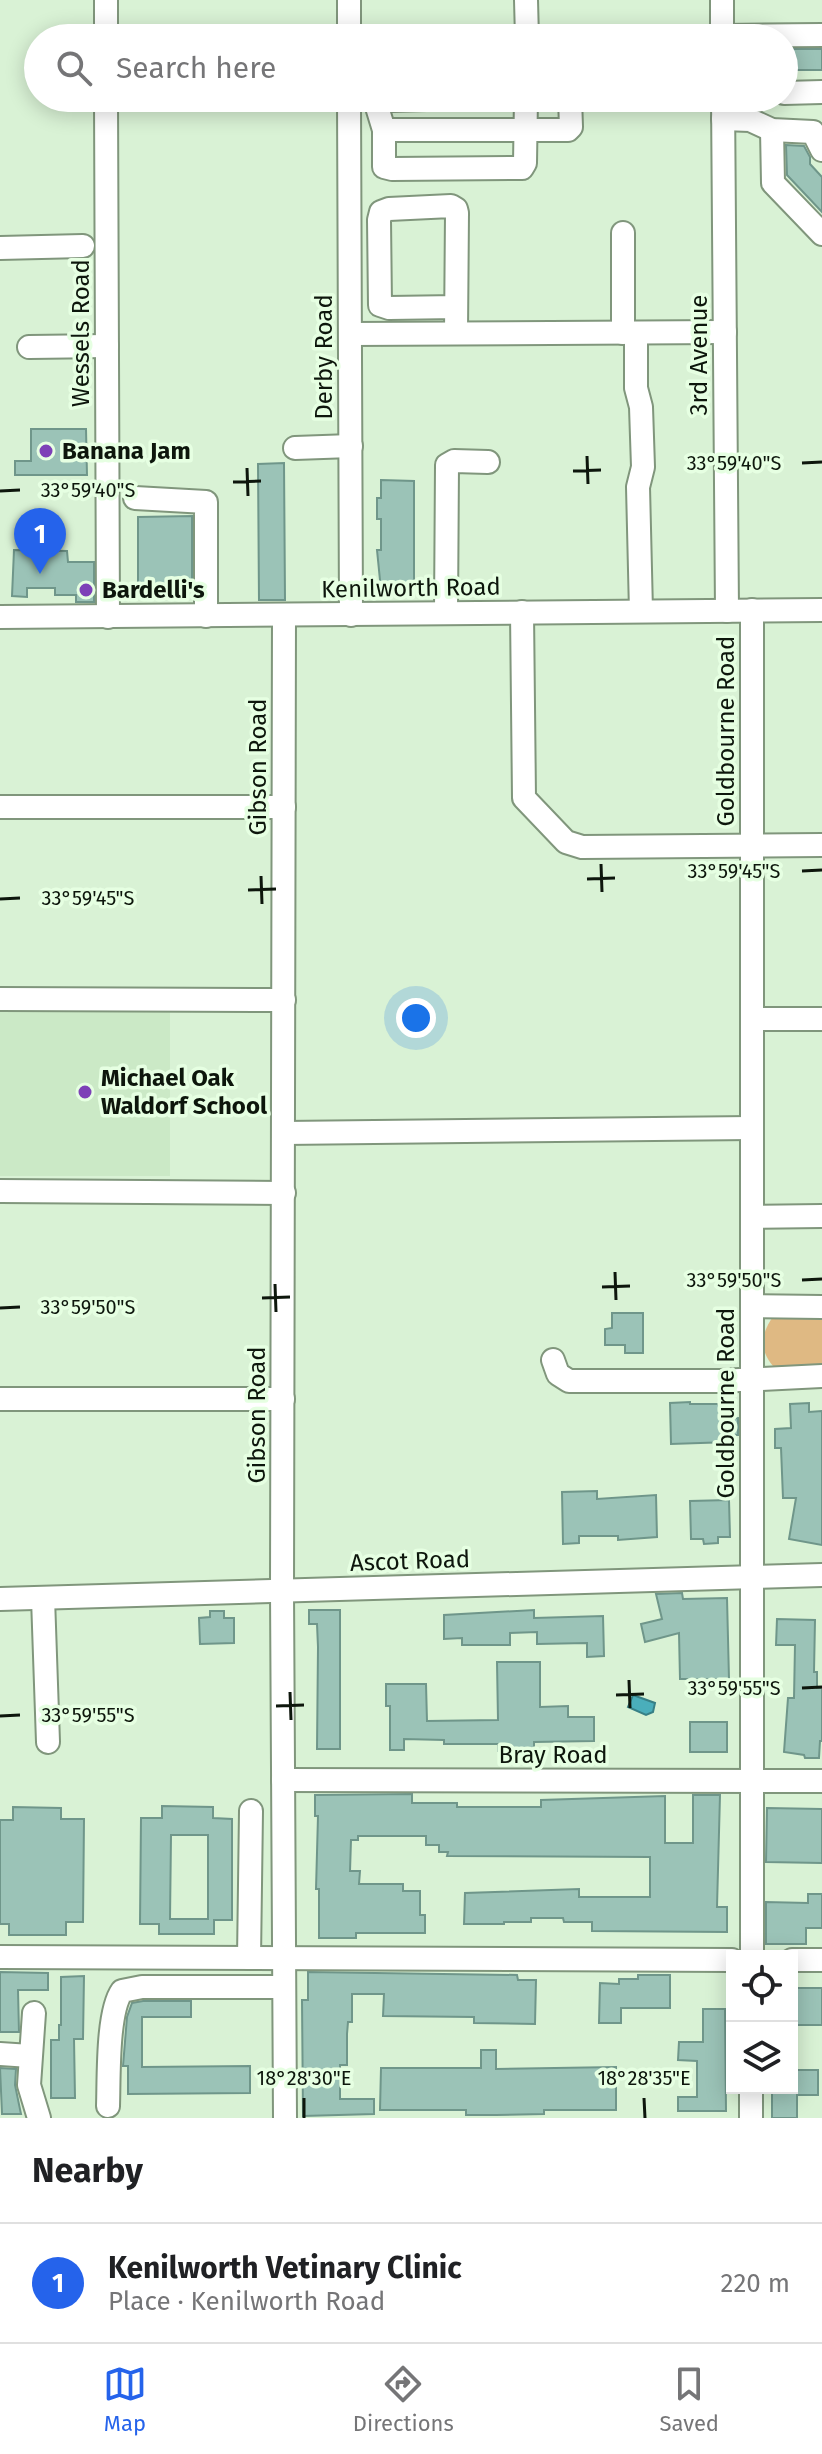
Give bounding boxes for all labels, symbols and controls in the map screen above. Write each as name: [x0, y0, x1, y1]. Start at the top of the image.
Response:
search box: [24, 24, 798, 112]
icon: search: [52, 46, 96, 90]
text: Search here: [116, 50, 276, 86]
street label: Wessels Road: [67, 259, 95, 407]
street label: Derby Road: [310, 294, 338, 420]
street label: 3rd Avenue: [685, 295, 713, 415]
place label: Banana Jam: [62, 437, 191, 465]
marker: Banana Jam: [37, 442, 55, 460]
text: 33°59'40"S: [687, 451, 781, 475]
text: 33°59'40"S: [41, 478, 135, 502]
pin: 1: [14, 508, 66, 574]
street label: Kenilworth Road: [321, 572, 501, 604]
place label: Bardelli's: [102, 576, 205, 604]
marker: Bardelli's: [77, 581, 95, 599]
street label: Goldbourne Road: [712, 636, 740, 826]
street label: Gibson Road: [244, 698, 272, 836]
text: 33°59'45"S: [688, 859, 781, 883]
text: 33°59'45"S: [42, 886, 135, 910]
your location: [396, 998, 436, 1038]
place label: Michael Oak Waldorf School: [101, 1064, 268, 1120]
marker: Michael Oak Waldorf School: [76, 1083, 94, 1101]
text: 33°59'50"S: [687, 1268, 782, 1292]
text: 33°59'50"S: [41, 1295, 136, 1319]
street label: Goldbourne Road: [712, 1308, 740, 1498]
street label: Gibson Road: [243, 1346, 271, 1484]
street label: Ascot Road: [349, 1545, 471, 1577]
text: 33°59'55"S: [687, 1676, 781, 1700]
text: 33°59'55"S: [41, 1703, 135, 1727]
street label: Bray Road: [498, 1741, 608, 1769]
map controls: [726, 1950, 798, 2094]
button: locate: [726, 1950, 798, 2022]
button: layers: [726, 2022, 798, 2094]
text: 18°28'30"E: [257, 2066, 351, 2090]
text: 18°28'35"E: [597, 2066, 691, 2090]
text: Nearby: [32, 2150, 143, 2191]
text: Kenilworth Vetinary Clinic: [108, 2250, 462, 2286]
text: 1: [52, 2268, 64, 2299]
text: 220 m: [721, 2268, 790, 2299]
text: Place · Kenilworth Road: [108, 2286, 385, 2317]
tab: Map: [103, 2362, 147, 2437]
tab: Directions: [353, 2362, 454, 2437]
tab: Saved: [660, 2362, 719, 2437]

